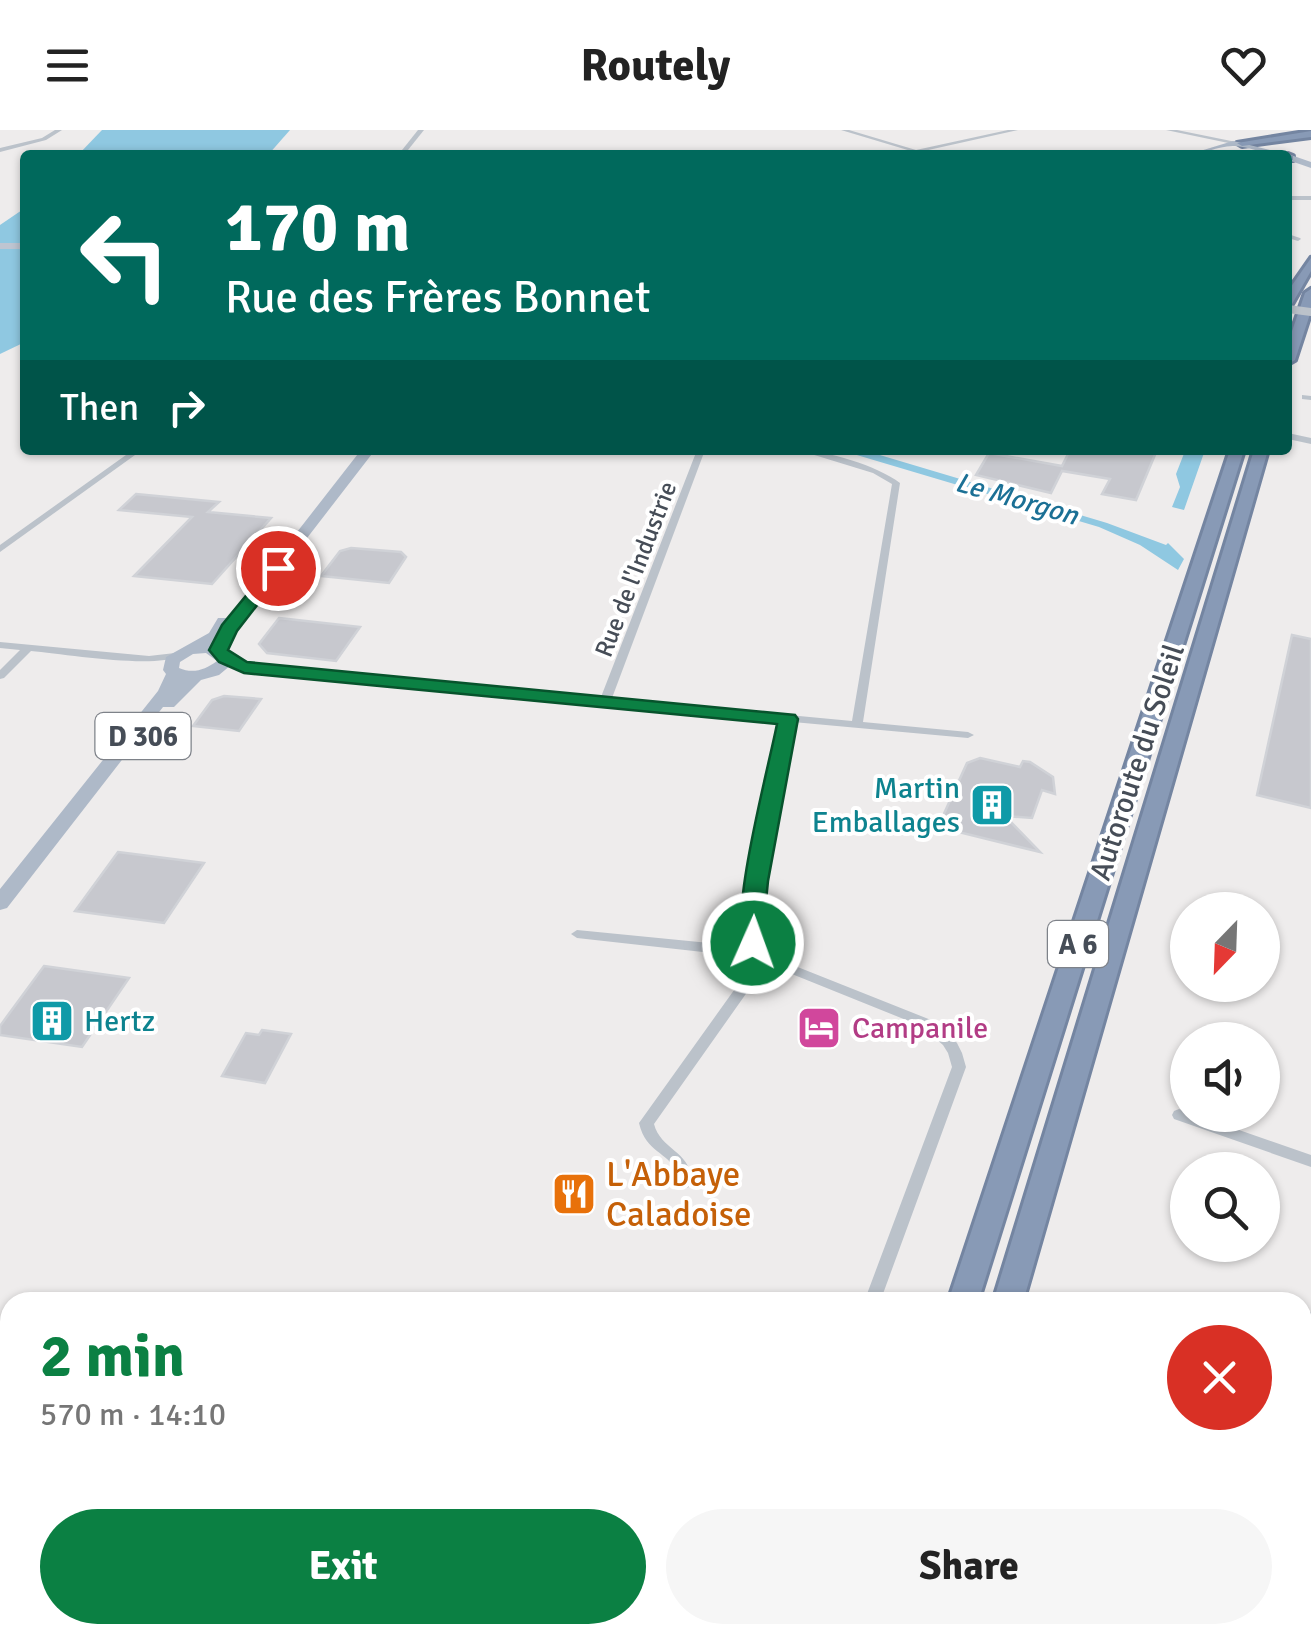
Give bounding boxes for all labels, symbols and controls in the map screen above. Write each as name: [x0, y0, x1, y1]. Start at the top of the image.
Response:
icon: menu: [40, 38, 95, 93]
text: Routely: [581, 38, 730, 93]
icon: heart: [1216, 38, 1271, 93]
text: 170 m: [225, 184, 410, 270]
icon: left: [60, 190, 190, 320]
text: Rue des Frères Bonnet: [225, 270, 650, 325]
icon: right: [159, 380, 214, 435]
text: Then: [60, 384, 139, 431]
water label: Le Morgon: [952, 465, 1083, 533]
street label: Rue de l'Industrie: [588, 477, 683, 661]
pin: [236, 526, 321, 611]
icon: arrive: [251, 541, 306, 596]
street label: Autoroute du Soleil: [1082, 639, 1193, 885]
road number: D 306: [96, 713, 190, 759]
place label: Martin Emballages: [812, 770, 960, 841]
building icon: Martin Emballages: [969, 782, 1015, 828]
position arrow: [701, 891, 805, 995]
north arrow: [1170, 892, 1280, 1002]
map controls: [1170, 892, 1280, 1262]
road number: A 6: [1048, 921, 1108, 967]
building icon: Hertz: [29, 998, 75, 1044]
place label: Hertz: [84, 1003, 155, 1040]
hotel icon: Campanile: [796, 1005, 842, 1051]
place label: Campanile: [852, 1010, 988, 1047]
button: sound: [1170, 1022, 1280, 1132]
button: search: [1170, 1152, 1280, 1262]
place label: L'Abbaye Caladoise: [606, 1153, 752, 1236]
restaurant icon: L'Abbaye Caladoise: [551, 1171, 597, 1217]
text: 2 min: [40, 1320, 185, 1394]
button: close: [1167, 1325, 1272, 1430]
text: 570 m · 14:10: [40, 1395, 226, 1434]
button: Exit: [40, 1509, 646, 1624]
button: Share: [666, 1509, 1272, 1624]

